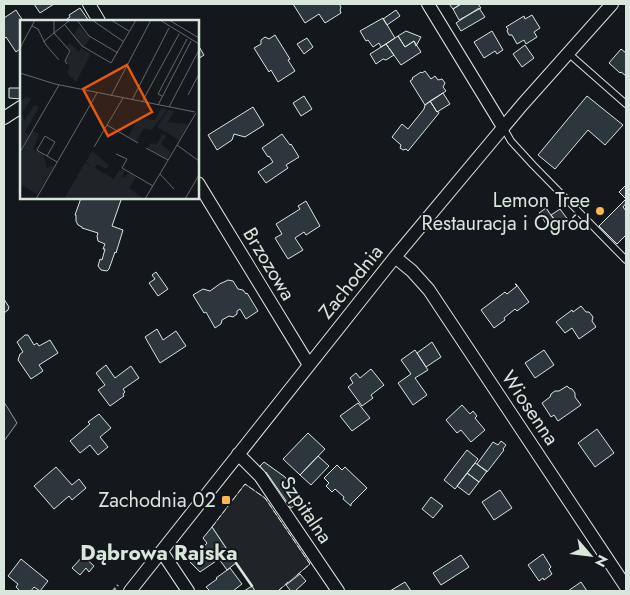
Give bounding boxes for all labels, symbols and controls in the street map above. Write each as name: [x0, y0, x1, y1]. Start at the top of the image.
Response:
inset map: [20, 20, 199, 199]
place label: Lemon Tree Restauracja i Ogród: [422, 186, 590, 238]
marker: Lemon Tree Restauracja i Ogród: [594, 205, 606, 217]
street label: Brzozowa: [236, 222, 302, 306]
street label: Zachodnia: [312, 239, 390, 325]
street label: Wiosenna: [494, 365, 566, 451]
street label: Szpitalna: [273, 470, 339, 550]
place label: Zachodnia 02: [98, 486, 216, 515]
marker: Zachodnia 02: [220, 494, 232, 506]
north arrow: [565, 530, 615, 580]
district label: Dąbrowa Rajska: [80, 538, 238, 568]
text: N: [590, 551, 613, 571]

